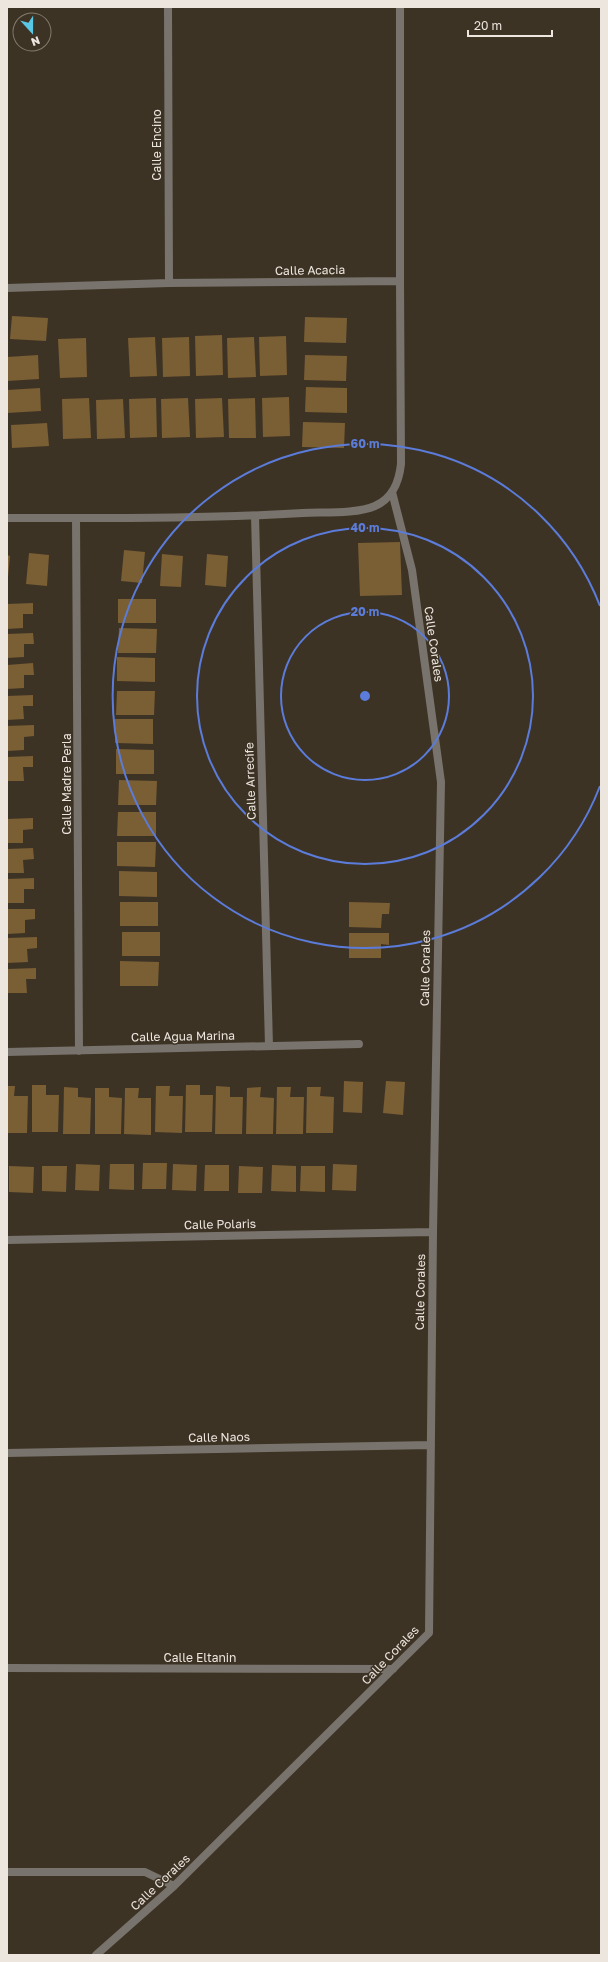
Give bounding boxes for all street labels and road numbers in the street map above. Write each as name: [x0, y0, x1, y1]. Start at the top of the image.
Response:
street label: Calle Encino: [149, 109, 164, 181]
street label: Calle Acacia: [275, 262, 345, 278]
street label: Calle Corales: [421, 605, 447, 683]
street label: Calle Madre Perla: [59, 733, 74, 835]
street label: Calle Arrecife: [241, 742, 259, 820]
street label: Calle Corales: [417, 930, 433, 1006]
street label: Calle Agua Marina: [131, 1028, 235, 1044]
street label: Calle Polaris: [184, 1216, 256, 1232]
street label: Calle Corales: [412, 1254, 428, 1330]
street label: Calle Naos: [188, 1429, 250, 1445]
street label: Calle Corales: [358, 1622, 422, 1688]
street label: Calle Eltanin: [164, 1650, 236, 1665]
street label: Calle Corales: [127, 1851, 193, 1913]

